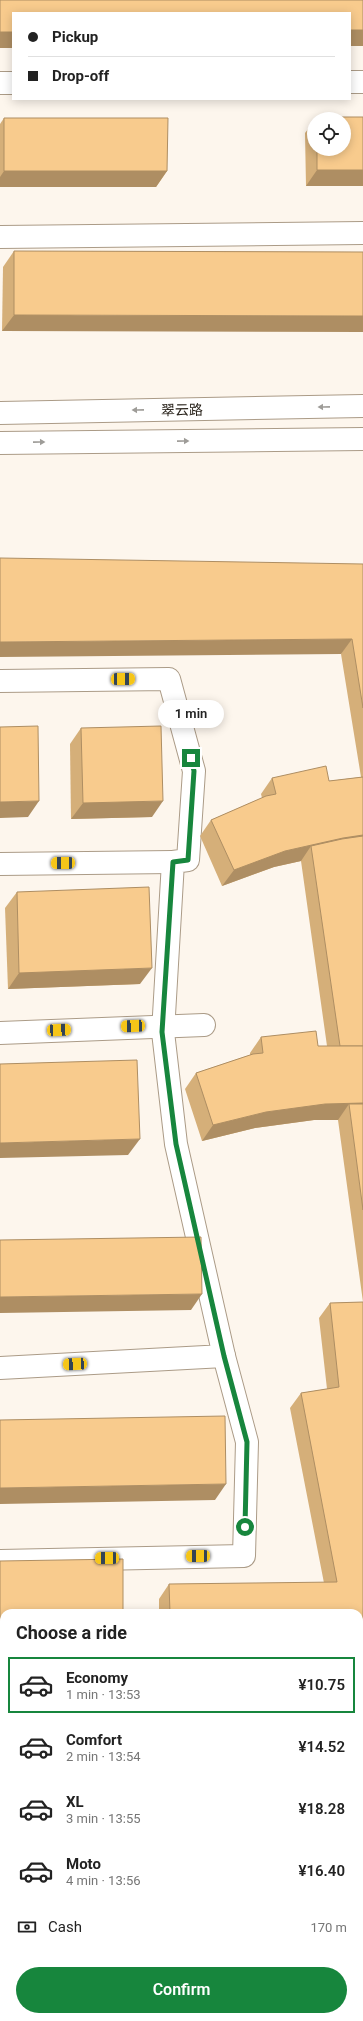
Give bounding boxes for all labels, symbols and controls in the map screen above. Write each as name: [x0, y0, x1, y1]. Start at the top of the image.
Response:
text: Pickup: [52, 28, 98, 46]
text: Drop-off: [52, 67, 109, 85]
map controls: [307, 112, 351, 156]
button: locate: [307, 112, 351, 156]
street label: 翠云路: [161, 402, 203, 418]
one-way arrow: [317, 404, 330, 410]
one-way arrow: [132, 407, 144, 414]
one-way arrow: [177, 438, 190, 444]
one-way arrow: [33, 439, 46, 445]
car: [111, 673, 135, 685]
callout: 1 min: [158, 700, 224, 728]
text: 1 min: [175, 706, 207, 721]
route end: [182, 749, 200, 767]
car: [51, 857, 75, 869]
car: [121, 1020, 145, 1032]
car: [47, 1023, 71, 1037]
car: [63, 1357, 87, 1371]
route start: [236, 1518, 254, 1536]
car: [186, 1550, 210, 1562]
car: [95, 1552, 119, 1564]
text: Choose a ride: [16, 1622, 127, 1643]
icon: car: [18, 1667, 54, 1703]
text: Economy: [66, 1669, 128, 1687]
text: ¥10.75: [298, 1676, 345, 1694]
text: 1 min · 13:53: [66, 1687, 141, 1702]
icon: car: [18, 1729, 54, 1765]
text: Comfort: [66, 1731, 122, 1749]
text: ¥14.52: [298, 1738, 345, 1756]
text: 2 min · 13:54: [66, 1749, 141, 1764]
icon: car: [18, 1791, 54, 1827]
text: XL: [66, 1793, 84, 1811]
text: ¥18.28: [298, 1800, 345, 1818]
text: 3 min · 13:55: [66, 1811, 141, 1826]
icon: car: [18, 1853, 54, 1889]
text: Moto: [66, 1855, 101, 1873]
text: ¥16.40: [298, 1862, 345, 1880]
text: 4 min · 13:56: [66, 1873, 141, 1888]
icon: cash: [16, 1916, 38, 1938]
text: Cash: [48, 1918, 82, 1936]
text: 170 m: [310, 1920, 347, 1935]
button: Confirm: [16, 1967, 347, 2013]

